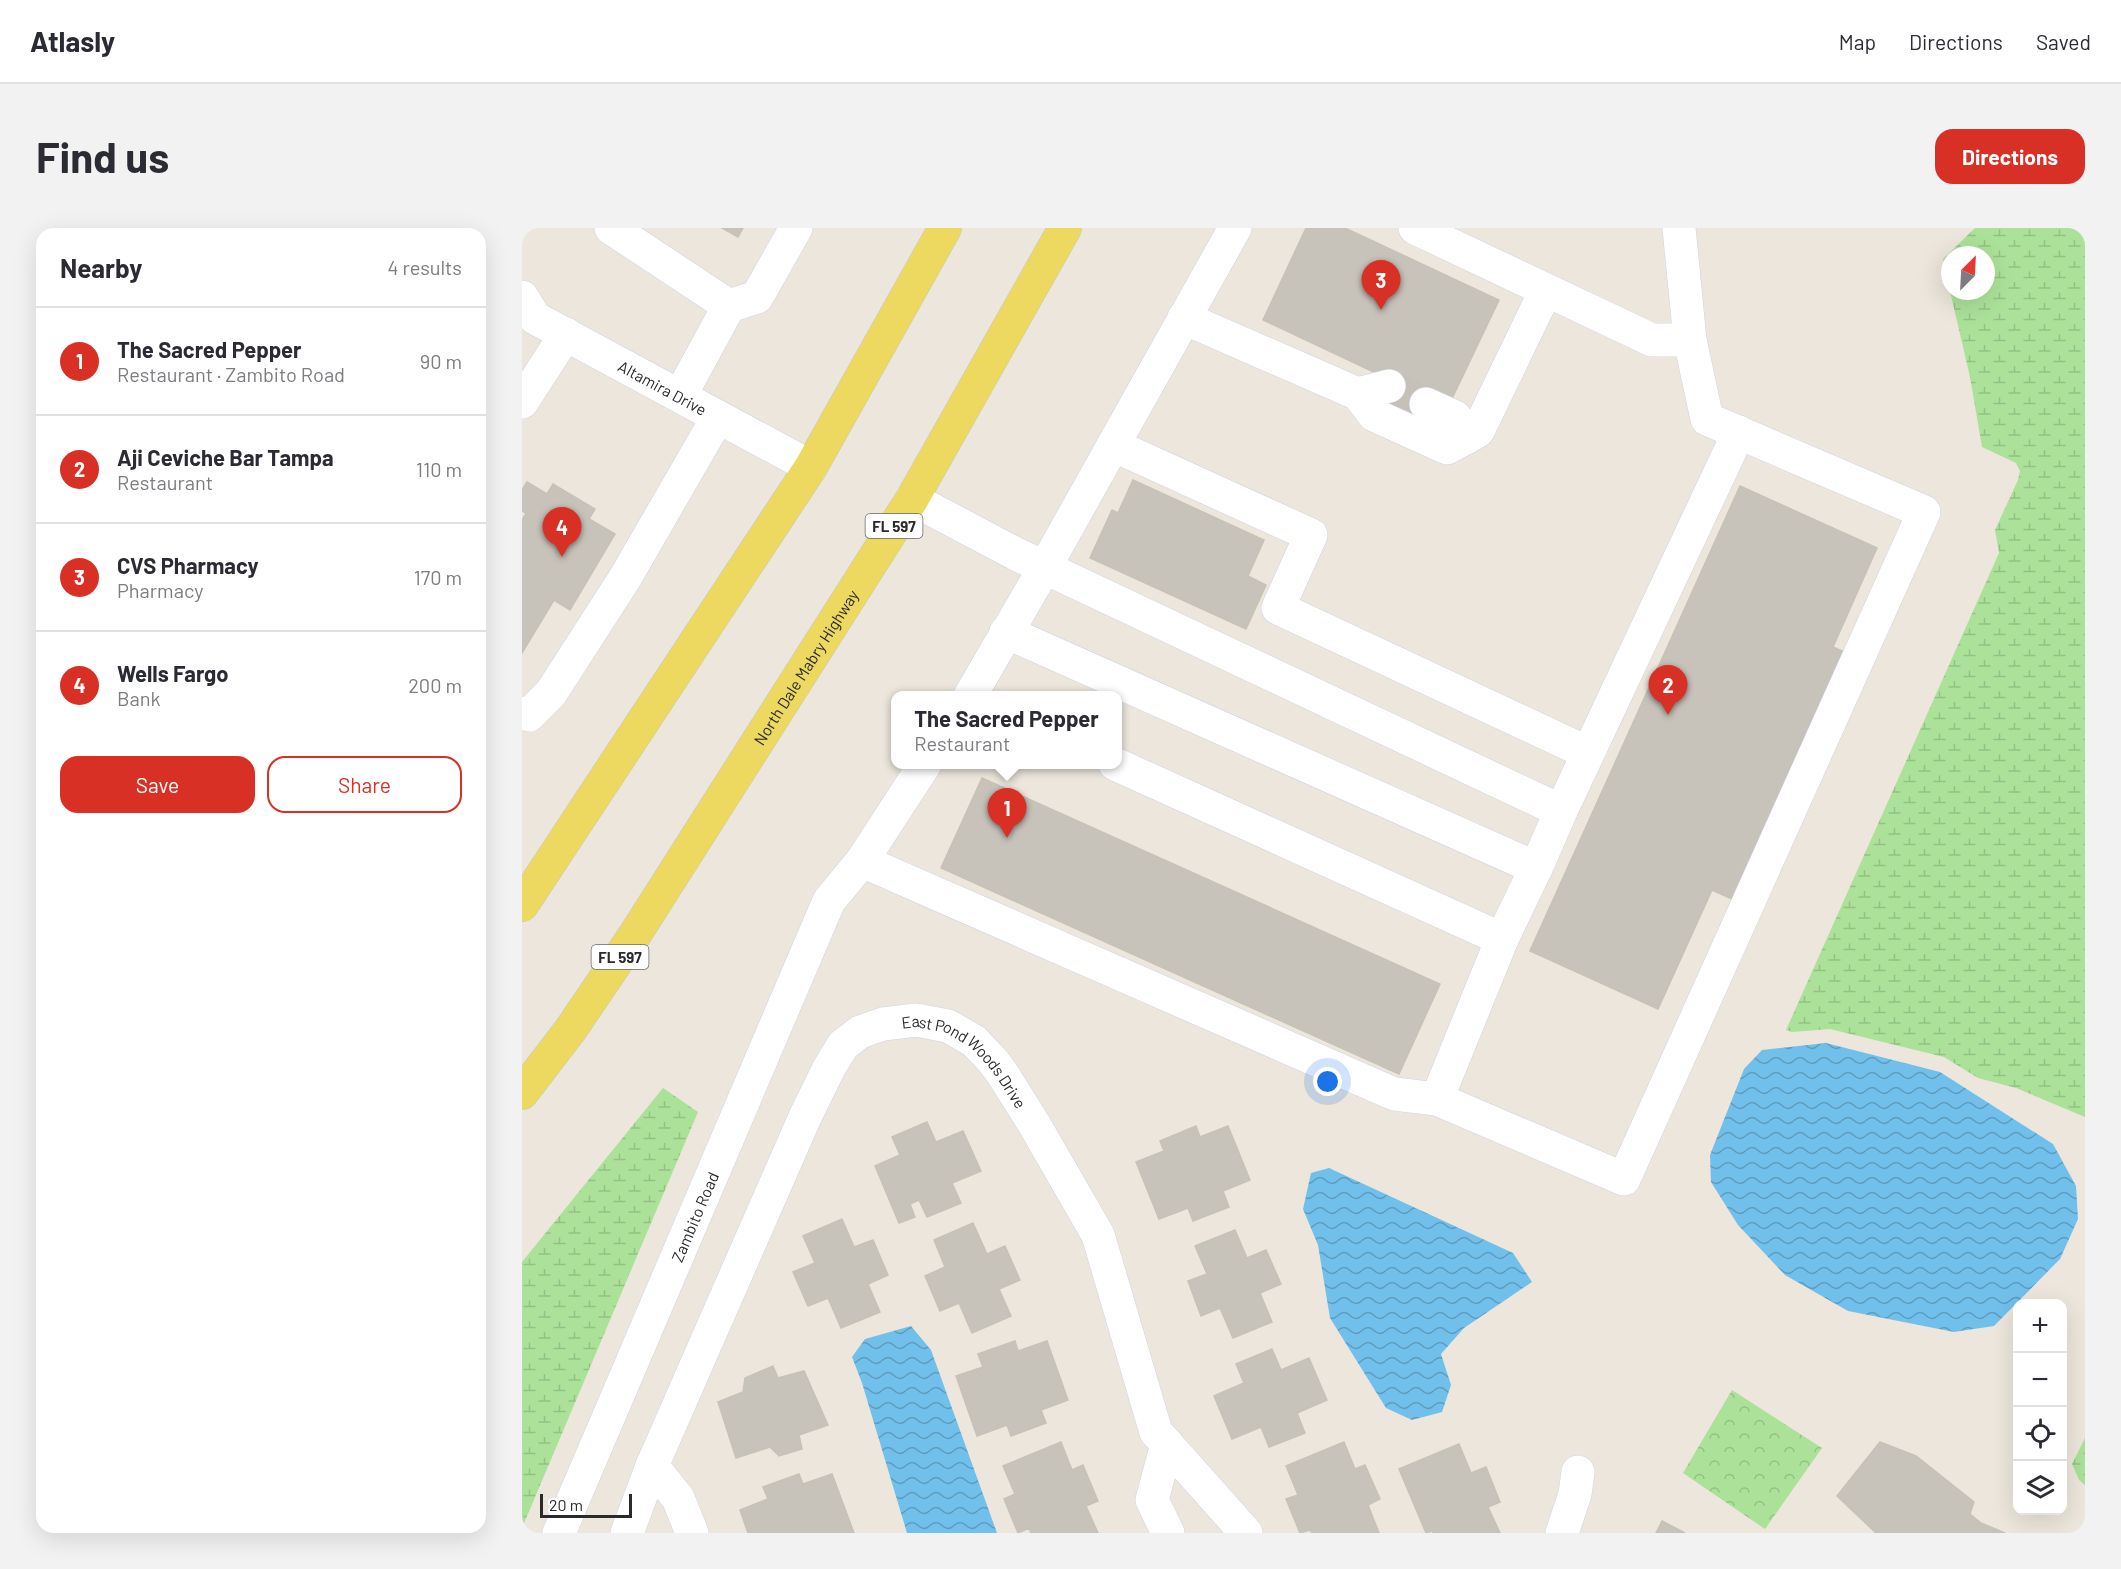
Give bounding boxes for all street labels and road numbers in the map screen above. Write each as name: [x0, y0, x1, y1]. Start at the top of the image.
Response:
street label: Altamira Drive: [615, 355, 710, 419]
road number: FL 597: [866, 514, 922, 538]
street label: North Dale Mabry Highway: [749, 585, 862, 748]
road number: FL 597: [592, 945, 648, 969]
street label: East Pond Woods Drive: [900, 1010, 1031, 1111]
street label: Zambito Road: [667, 1169, 722, 1265]

